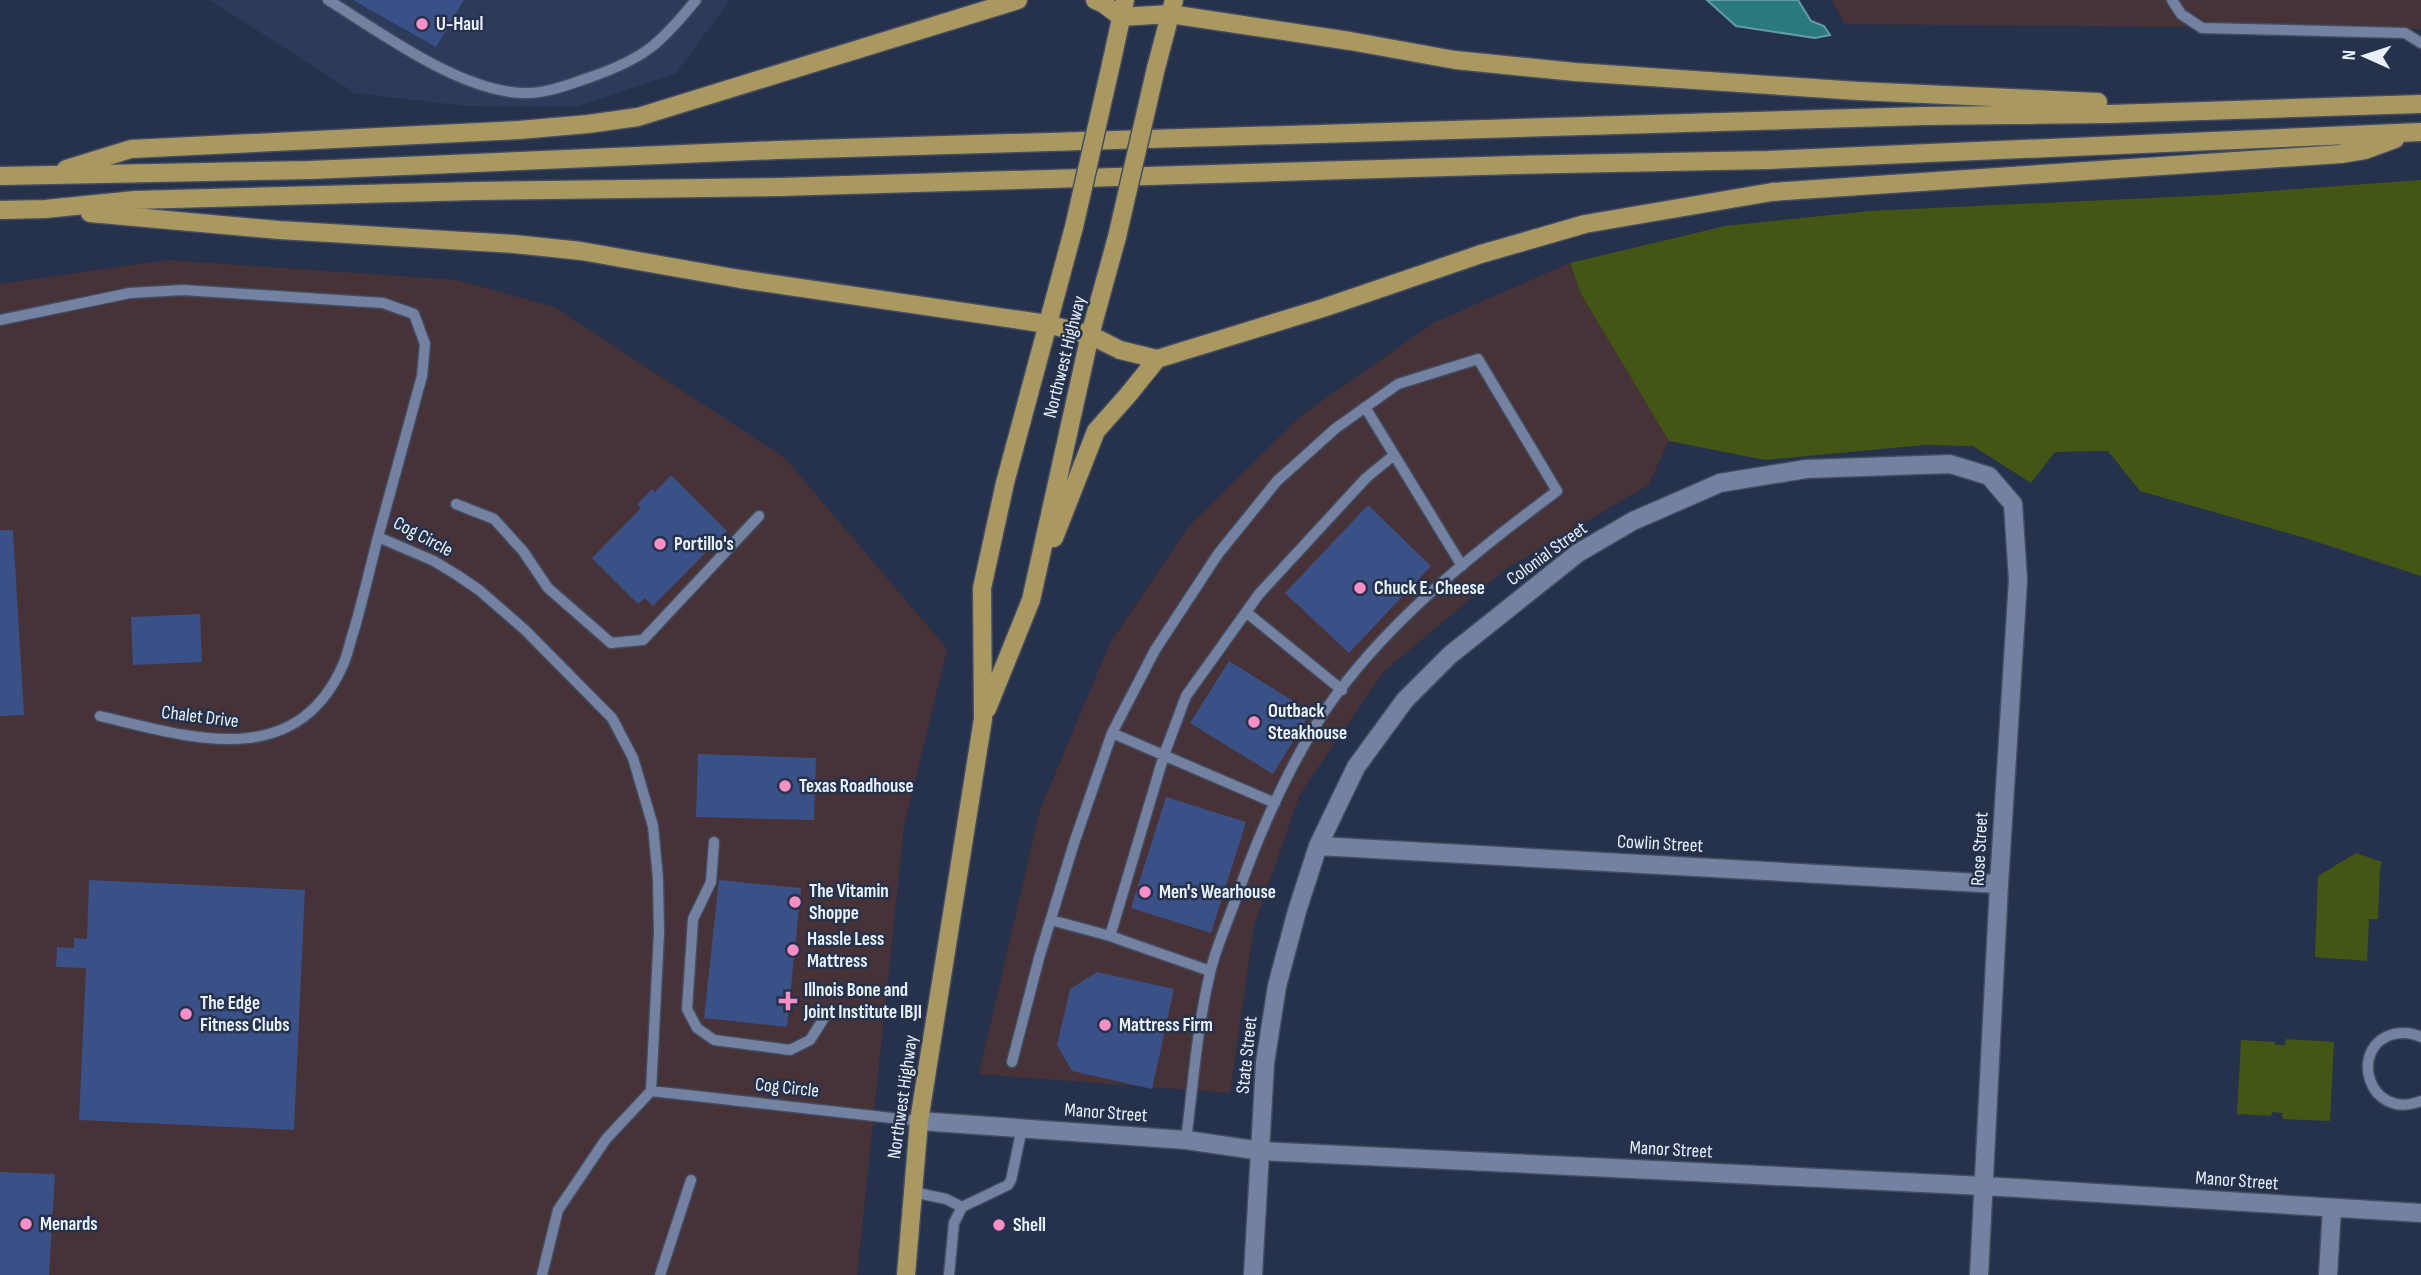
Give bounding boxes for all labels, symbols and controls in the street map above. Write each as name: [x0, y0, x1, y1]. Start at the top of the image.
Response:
place label: U-Haul: [436, 13, 483, 36]
marker: U-Haul: [414, 16, 430, 32]
north arrow: [2330, 21, 2400, 91]
text: N: [2338, 50, 2361, 61]
street label: Northwest Highway: [1039, 293, 1091, 420]
street label: Cog Circle: [389, 512, 457, 562]
street label: Colonial Street: [1502, 517, 1592, 591]
place label: Portillo's: [674, 533, 734, 556]
marker: Portillo's: [652, 536, 668, 552]
place label: Chuck E. Cheese: [1374, 577, 1485, 600]
marker: Chuck E. Cheese: [1352, 580, 1368, 596]
place label: Outback Steakhouse: [1268, 700, 1347, 745]
street label: Chalet Drive: [160, 701, 240, 733]
marker: Outback Steakhouse: [1246, 714, 1262, 730]
place label: Texas Roadhouse: [799, 775, 914, 798]
marker: Texas Roadhouse: [777, 778, 793, 794]
street label: Rose Street: [1967, 811, 1993, 887]
street label: Cowlin Street: [1616, 830, 1704, 858]
place label: The Vitamin Shoppe: [809, 880, 889, 925]
place label: Men's Wearhouse: [1159, 881, 1276, 904]
marker: Men's Wearhouse: [1137, 884, 1153, 900]
marker: The Vitamin Shoppe: [787, 894, 803, 910]
place label: Hassle Less Mattress: [807, 928, 884, 973]
marker: Hassle Less Mattress: [785, 942, 801, 958]
place label: Illnois Bone and Joint Institute IBJI: [803, 979, 922, 1024]
marker: Illnois Bone and Joint Institute IBJI: [778, 991, 798, 1011]
place label: The Edge Fitness Clubs: [200, 992, 290, 1037]
marker: The Edge Fitness Clubs: [178, 1006, 194, 1022]
place label: Mattress Firm: [1119, 1014, 1213, 1037]
street label: State Street: [1232, 1015, 1263, 1095]
marker: Mattress Firm: [1097, 1017, 1113, 1033]
street label: Northwest Highway: [883, 1033, 923, 1160]
street label: Cog Circle: [754, 1073, 820, 1103]
street label: Manor Street: [1064, 1099, 1148, 1127]
street label: Manor Street: [1629, 1136, 1713, 1164]
street label: Manor Street: [2195, 1167, 2279, 1195]
place label: Menards: [40, 1213, 98, 1236]
place label: Shell: [1013, 1214, 1046, 1237]
marker: Menards: [18, 1216, 34, 1232]
marker: Shell: [991, 1217, 1007, 1233]

